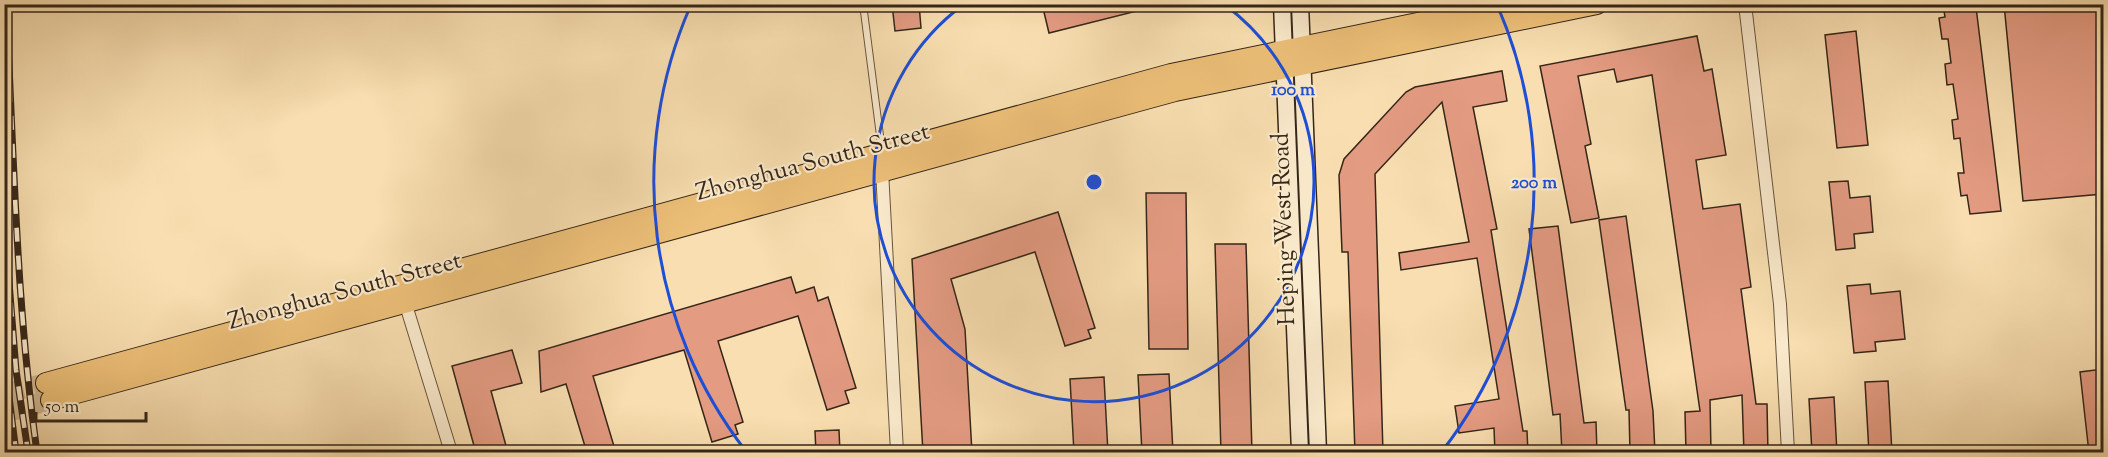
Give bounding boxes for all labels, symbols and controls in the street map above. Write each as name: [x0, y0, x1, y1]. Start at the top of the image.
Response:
text: 100 m: [1271, 78, 1315, 104]
street label: Zhonghua South Street: [692, 115, 934, 211]
street label: Heping West Road: [1265, 132, 1305, 326]
text: 200 m: [1511, 171, 1557, 197]
centre of rings: [1084, 172, 1104, 192]
street label: Zhonghua South Street: [224, 244, 466, 340]
scale bar: [36, 385, 146, 423]
text: 50 m: [44, 395, 80, 421]

